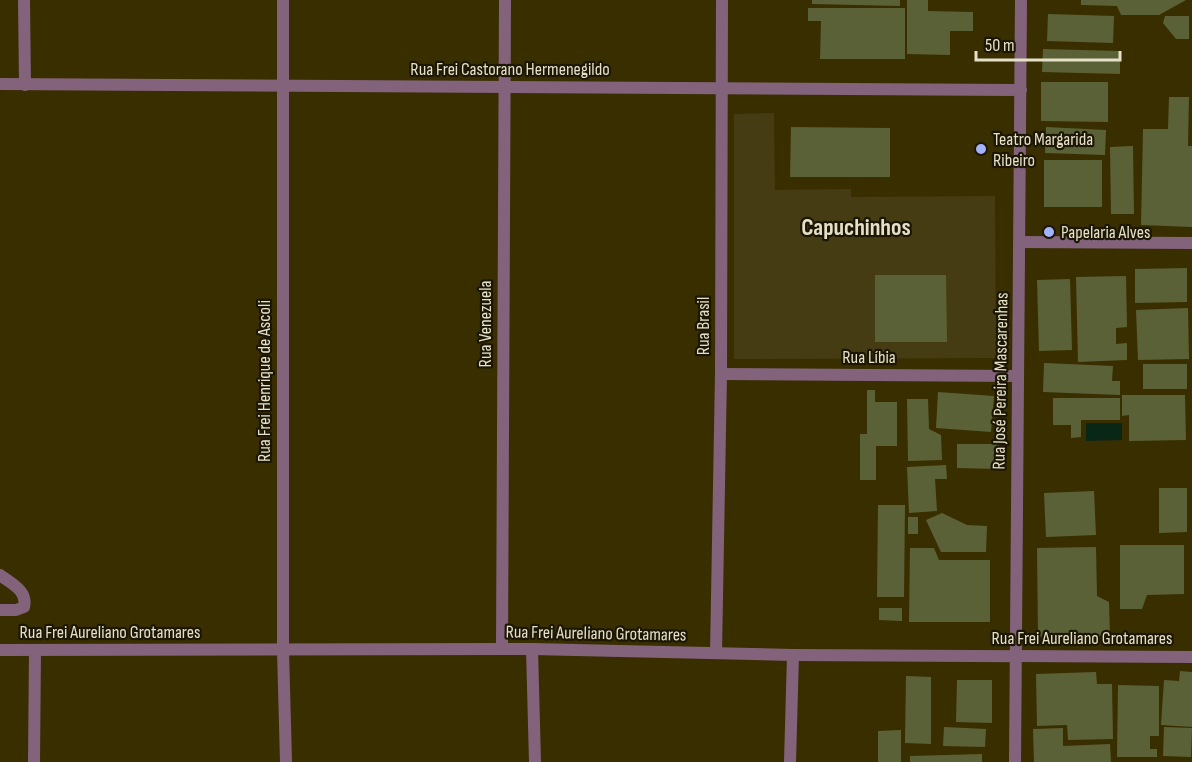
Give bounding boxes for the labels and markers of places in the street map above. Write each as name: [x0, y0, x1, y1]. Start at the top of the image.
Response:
place label: Teatro Margarida Ribeiro: [993, 129, 1093, 171]
marker: Teatro Margarida Ribeiro: [974, 142, 988, 156]
place label: Papelaria Alves: [1061, 222, 1150, 243]
marker: Papelaria Alves: [1042, 225, 1056, 239]

